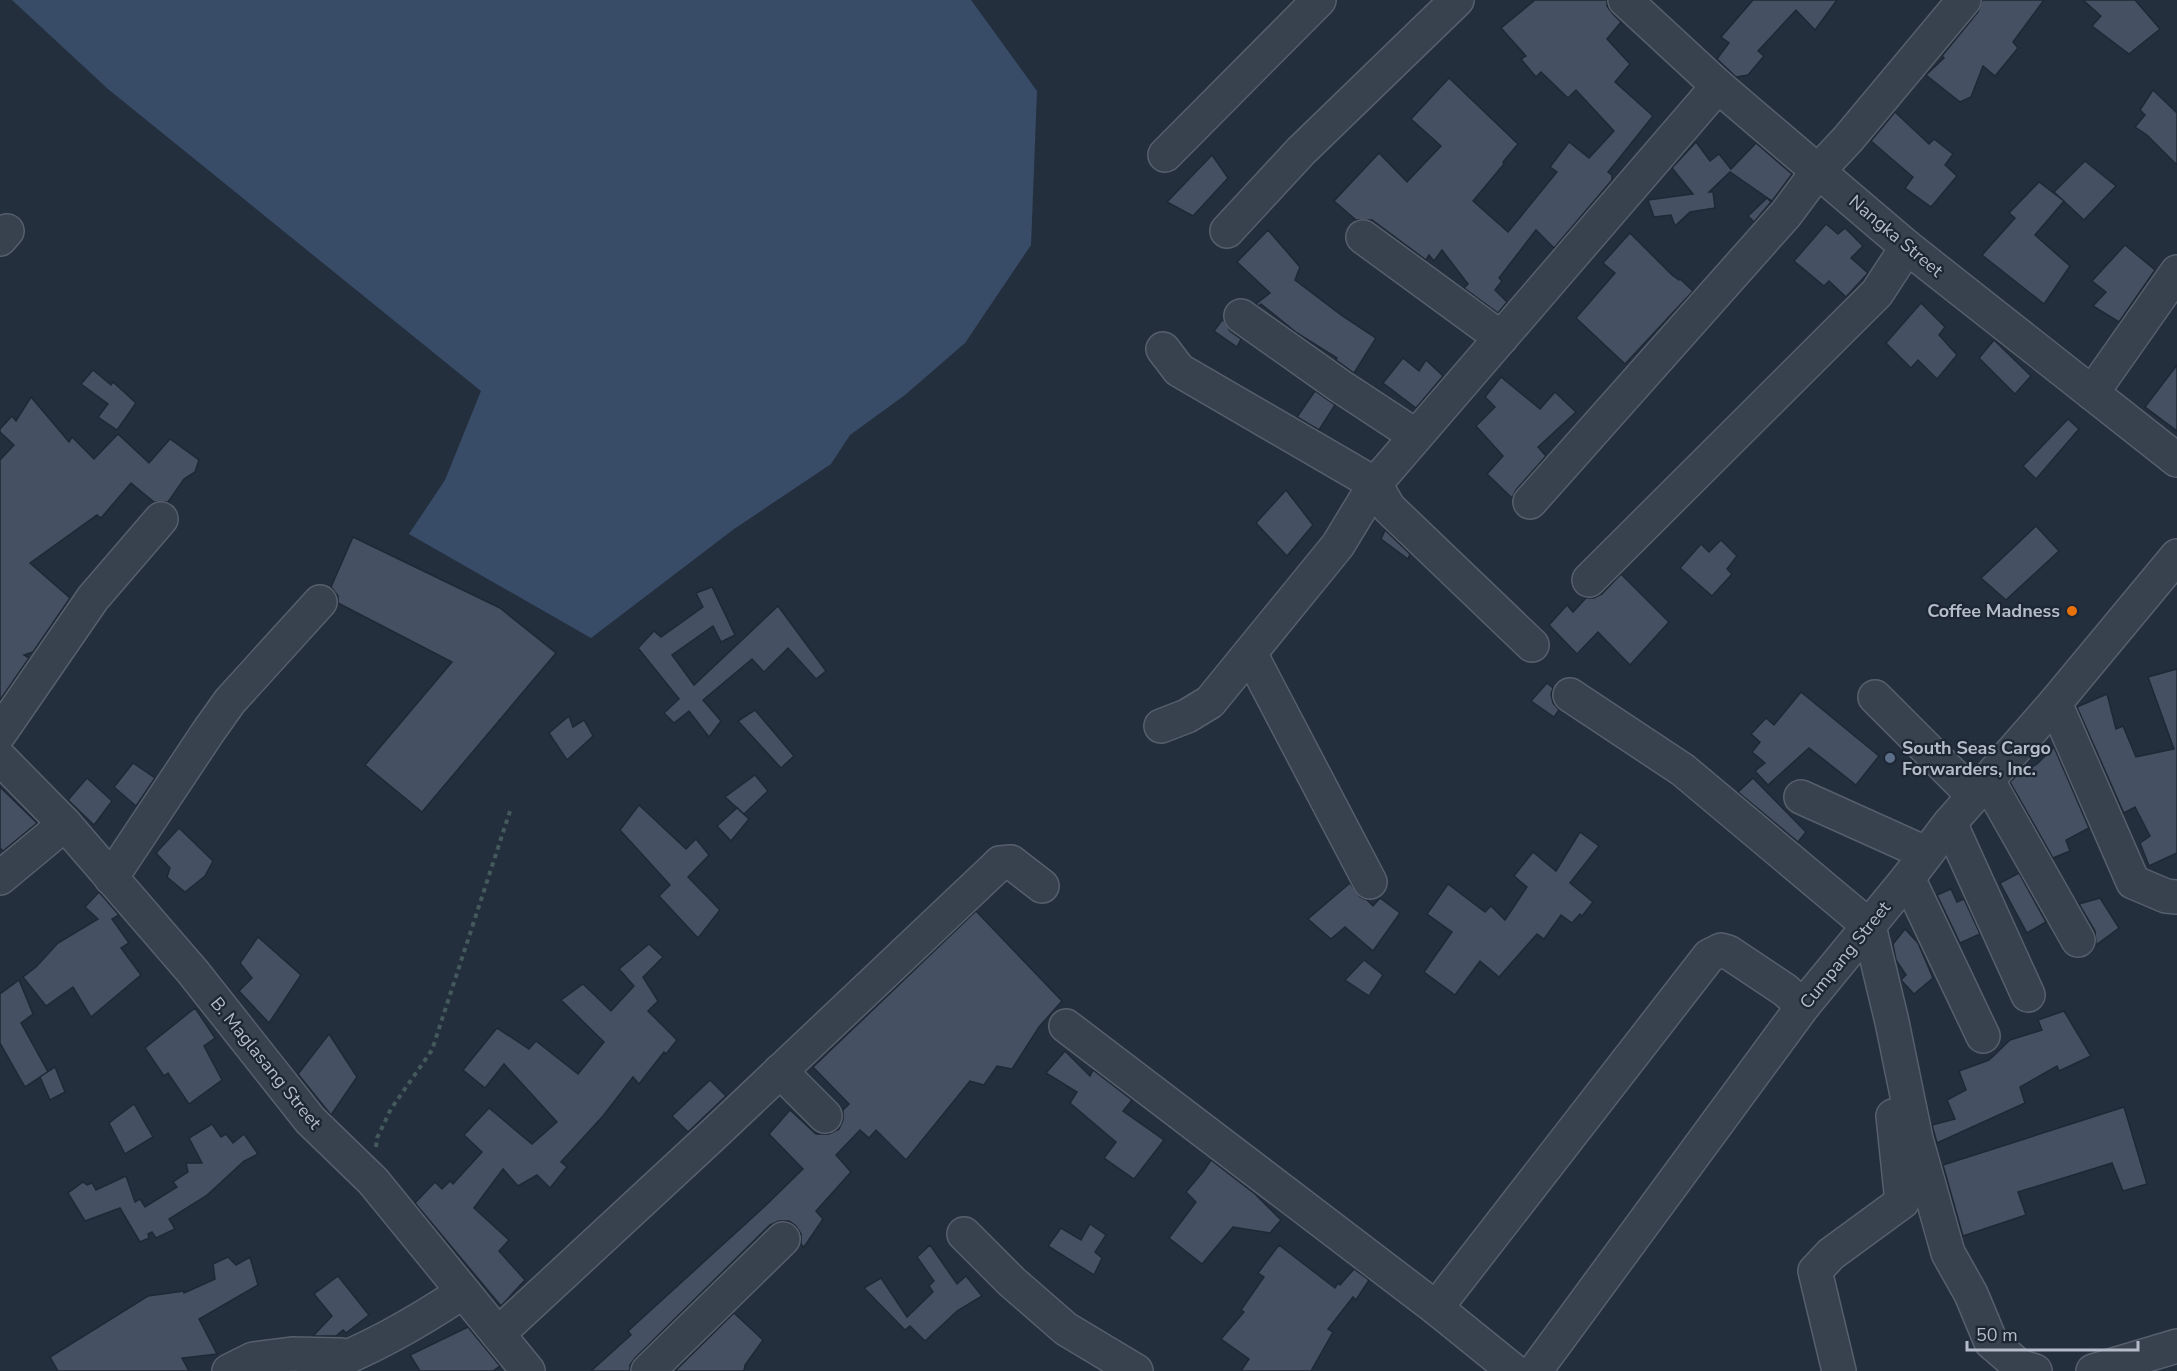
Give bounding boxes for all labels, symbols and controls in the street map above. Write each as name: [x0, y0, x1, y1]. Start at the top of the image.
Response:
street label: Nangka Street: [1844, 190, 1949, 283]
place label: Coffee Madness: [1927, 599, 2060, 623]
marker: Coffee Madness: [2065, 604, 2079, 618]
place label: South Seas Cargo Forwarders, Inc.: [1902, 736, 2051, 781]
marker: South Seas Cargo Forwarders, Inc.: [1883, 751, 1897, 765]
street label: Cumpang Street: [1794, 896, 1896, 1014]
street label: B. Maglasang Street: [205, 992, 327, 1135]
scale bar: [1967, 1314, 2138, 1352]
text: 50 m: [1976, 1323, 2018, 1347]

